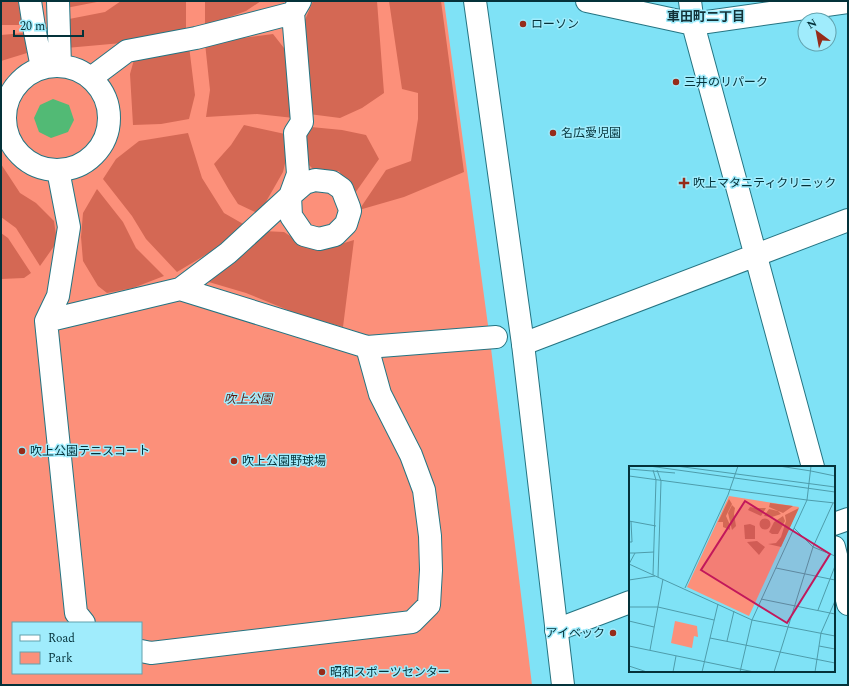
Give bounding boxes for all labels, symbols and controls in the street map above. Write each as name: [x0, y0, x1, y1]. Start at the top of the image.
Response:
district label: 車田町二丁目: [667, 7, 745, 27]
scale bar: [14, 12, 83, 38]
north arrow: [797, 12, 837, 52]
text: N: [804, 14, 820, 34]
place label: ローソン: [531, 15, 579, 34]
text: 20 m: [20, 17, 45, 36]
marker: ローソン: [518, 19, 528, 29]
place label: 三井のリパーク: [684, 73, 768, 92]
marker: 三井のリパーク: [671, 77, 681, 87]
place label: 名広愛児園: [561, 124, 621, 143]
marker: 名広愛児園: [548, 128, 558, 138]
place label: 吹上マタニティクリニック: [693, 174, 836, 193]
marker: 吹上マタニティクリニック: [678, 177, 690, 189]
park label: 吹上公園: [224, 390, 274, 409]
place label: 吹上公園テニスコート: [30, 442, 150, 461]
marker: 吹上公園テニスコート: [17, 446, 27, 456]
place label: 吹上公園野球場: [242, 452, 326, 471]
marker: 吹上公園野球場: [229, 456, 239, 466]
inset map: [629, 466, 835, 672]
legend: [12, 622, 142, 674]
place label: アイベック: [546, 624, 605, 643]
marker: アイベック: [608, 628, 618, 638]
text: Road: [48, 629, 75, 648]
text: Park: [48, 649, 73, 668]
place label: 昭和スポーツセンター: [330, 663, 450, 682]
marker: 昭和スポーツセンター: [317, 667, 327, 677]

